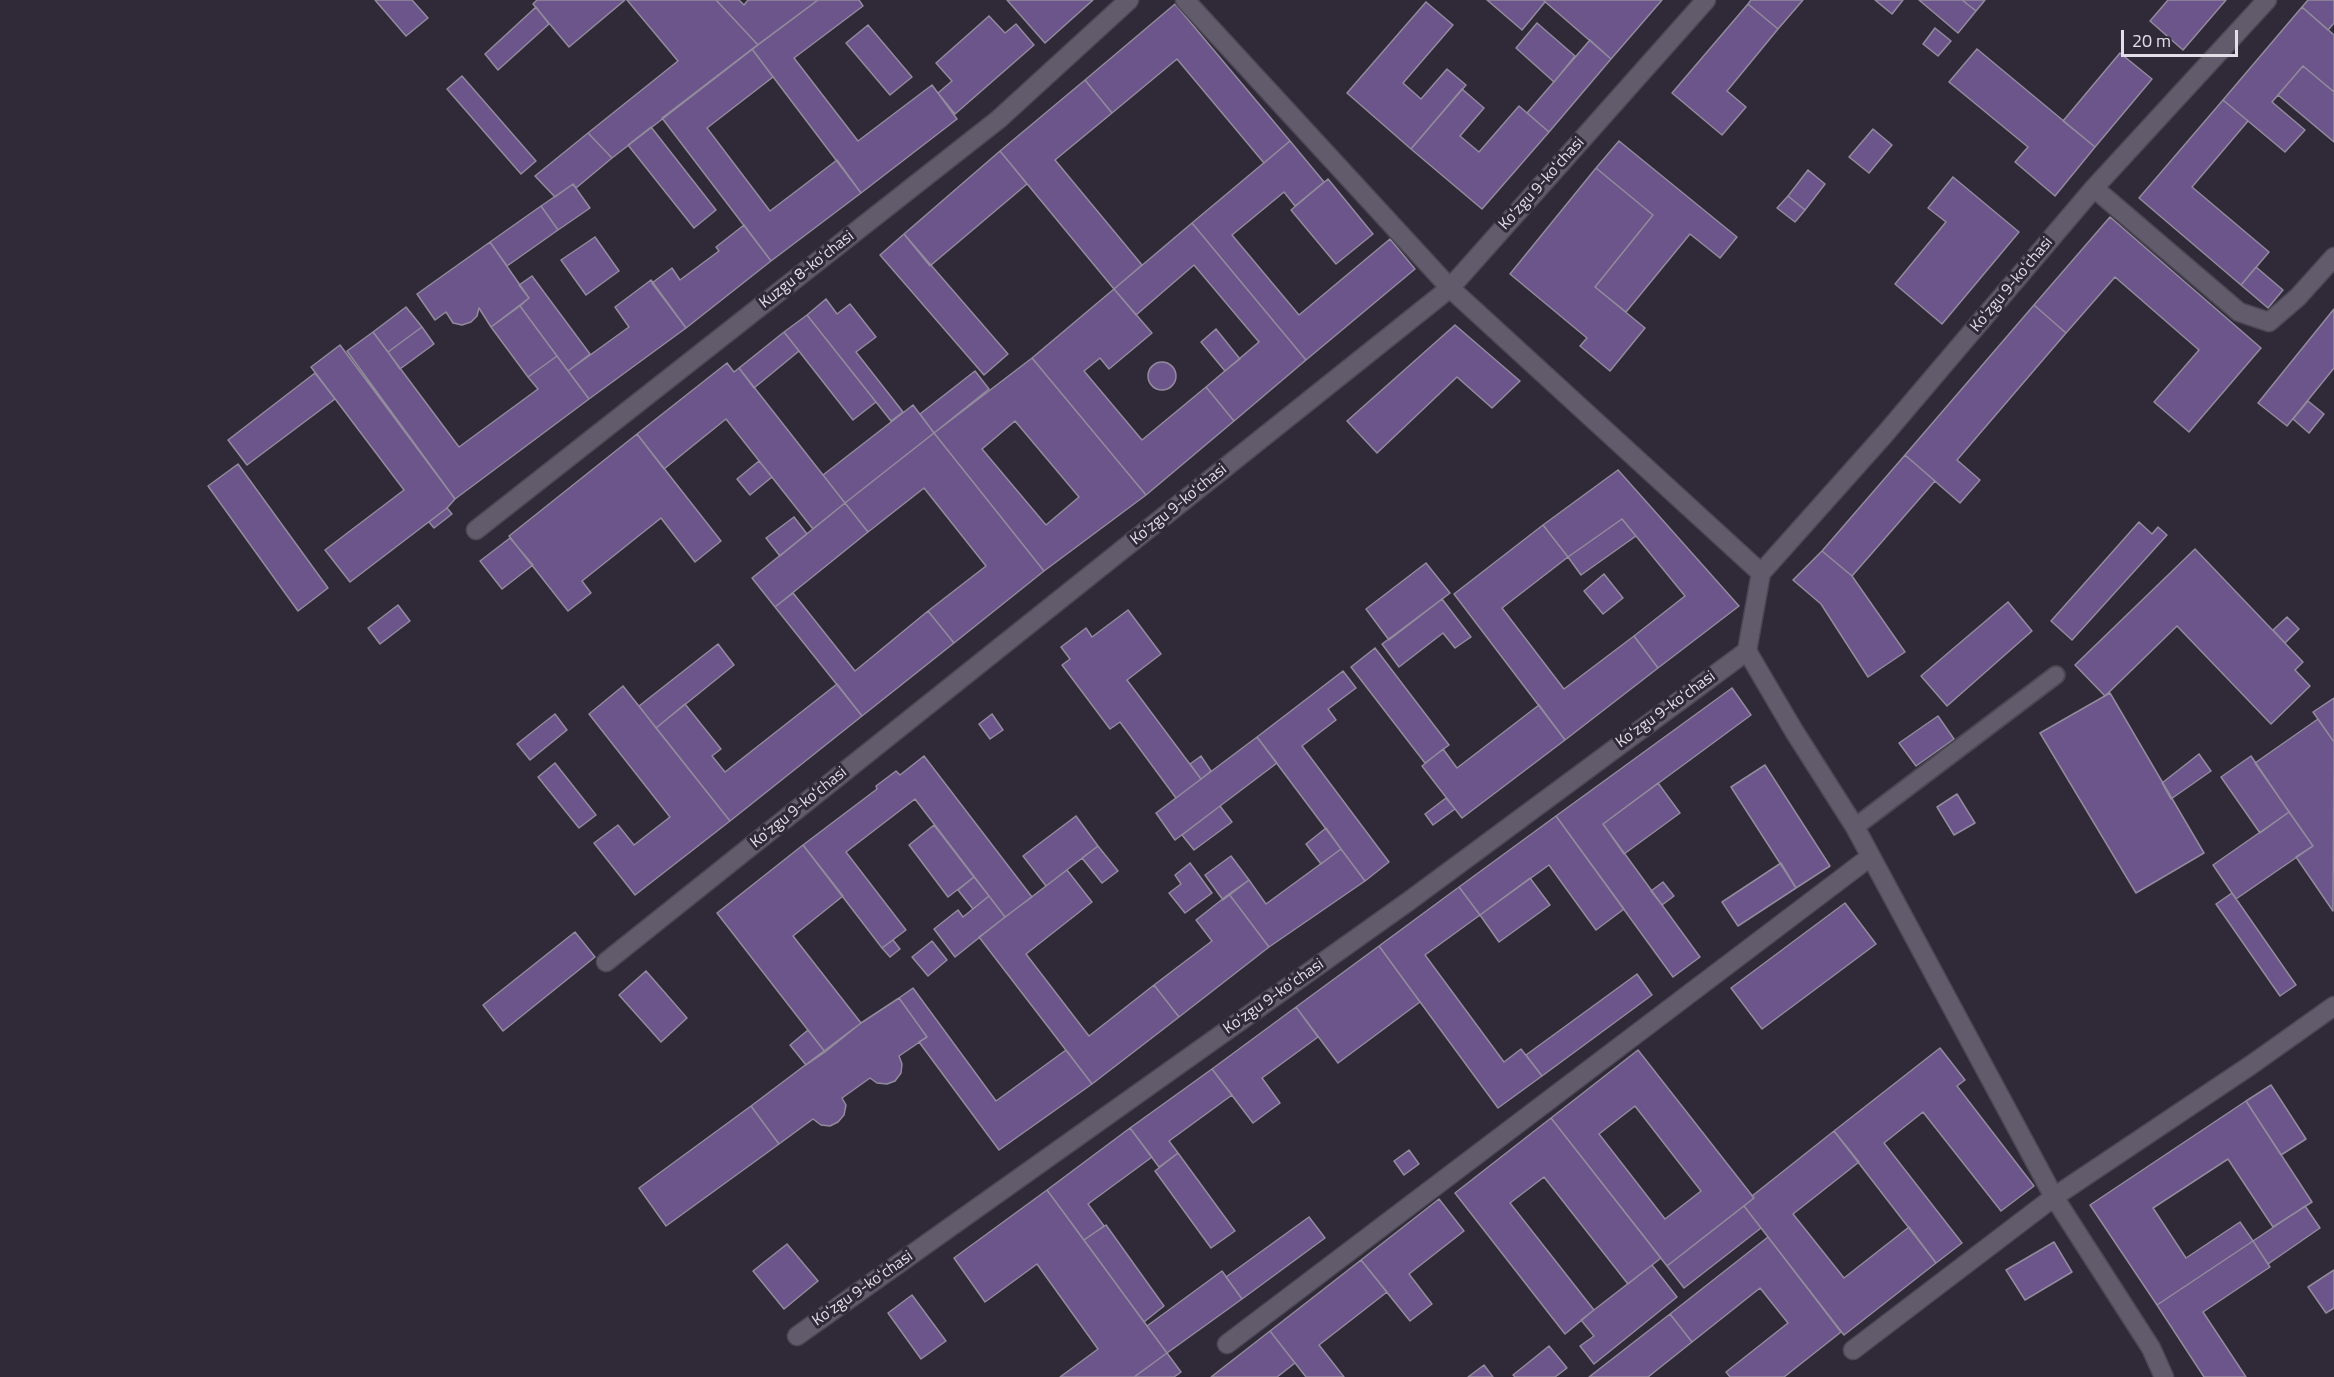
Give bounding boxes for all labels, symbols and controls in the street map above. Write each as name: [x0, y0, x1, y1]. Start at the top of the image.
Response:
scale bar: [2124, 18, 2241, 56]
text: 20 m: [2132, 27, 2171, 54]
street label: Koʻzgu 9-koʻchasi: [1495, 134, 1589, 234]
street label: Kuzgu 8-koʻchasi: [756, 227, 858, 313]
street label: Koʻzgu 9-koʻchasi: [1967, 234, 2057, 336]
street label: Koʻzgu 9-koʻchasi: [1127, 460, 1231, 550]
street label: Koʻzgu 9-koʻchasi: [1612, 667, 1720, 753]
street label: Koʻzgu 9-koʻchasi: [747, 763, 851, 853]
street label: Koʻzgu 9-koʻchasi: [1220, 955, 1328, 1039]
street label: Koʻzgu 9-koʻchasi: [809, 1247, 917, 1331]

